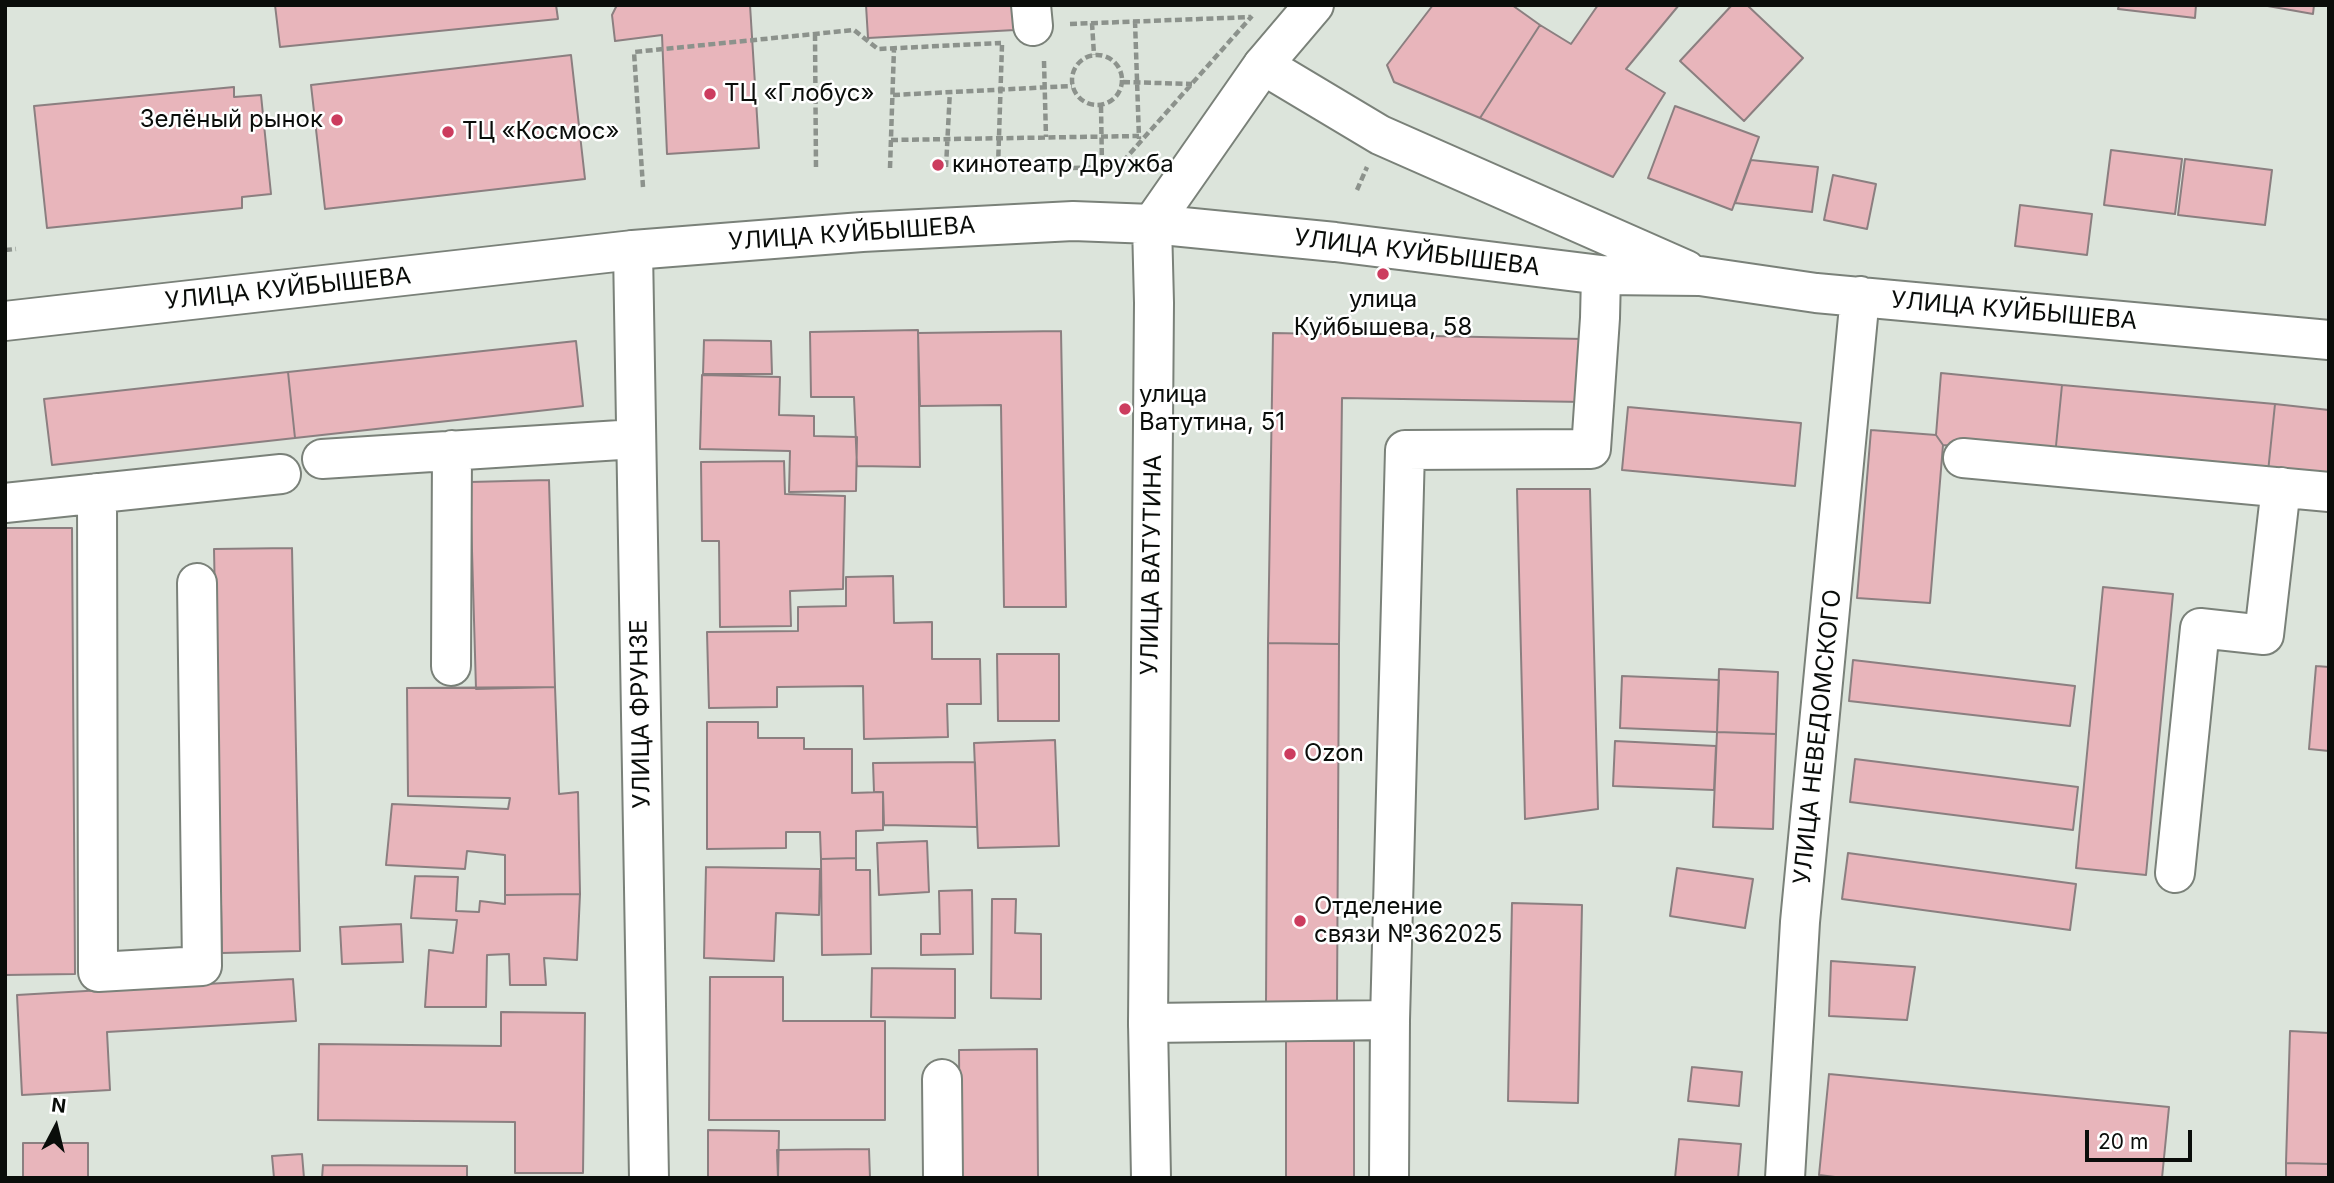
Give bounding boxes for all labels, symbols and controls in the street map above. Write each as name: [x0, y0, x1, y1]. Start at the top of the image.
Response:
place label: ТЦ «Глобус»: [724, 80, 875, 108]
marker: ТЦ «Глобус»: [702, 86, 718, 102]
place label: Зелёный рынок: [140, 106, 323, 134]
marker: Зелёный рынок: [329, 112, 345, 128]
place label: ТЦ «Космос»: [462, 118, 619, 146]
marker: ТЦ «Космос»: [440, 124, 456, 140]
place label: кинотеатр Дружба: [952, 151, 1174, 179]
marker: кинотеатр Дружба: [930, 157, 946, 173]
street label: УЛИЦА КУЙБЫШЕВА: [728, 211, 976, 257]
street label: УЛИЦА КУЙБЫШЕВА: [1292, 224, 1542, 282]
street label: УЛИЦА КУЙБЫШЕВА: [163, 262, 413, 316]
marker: улица Куйбышева, 58: [1375, 266, 1391, 282]
place label: улица Куйбышева, 58: [1294, 286, 1472, 342]
street label: УЛИЦА КУЙБЫШЕВА: [1890, 286, 2138, 336]
place label: улица Ватутина, 51: [1139, 381, 1285, 437]
marker: улица Ватутина, 51: [1117, 401, 1133, 417]
street label: УЛИЦА ВАТУТИНА: [1136, 454, 1168, 676]
street label: УЛИЦА НЕВЕДОМСКОГО: [1788, 588, 1848, 886]
street label: УЛИЦА ФРУНЗЕ: [625, 619, 657, 809]
place label: Ozon: [1304, 740, 1364, 768]
marker: Ozon: [1282, 746, 1298, 762]
place label: Отделение связи №362025: [1314, 893, 1502, 949]
marker: Отделение связи №362025: [1292, 913, 1308, 929]
north arrow: [21, 1092, 91, 1162]
text: N: [50, 1093, 67, 1118]
scale bar: [2089, 1116, 2196, 1160]
text: 20 m: [2098, 1129, 2148, 1154]

